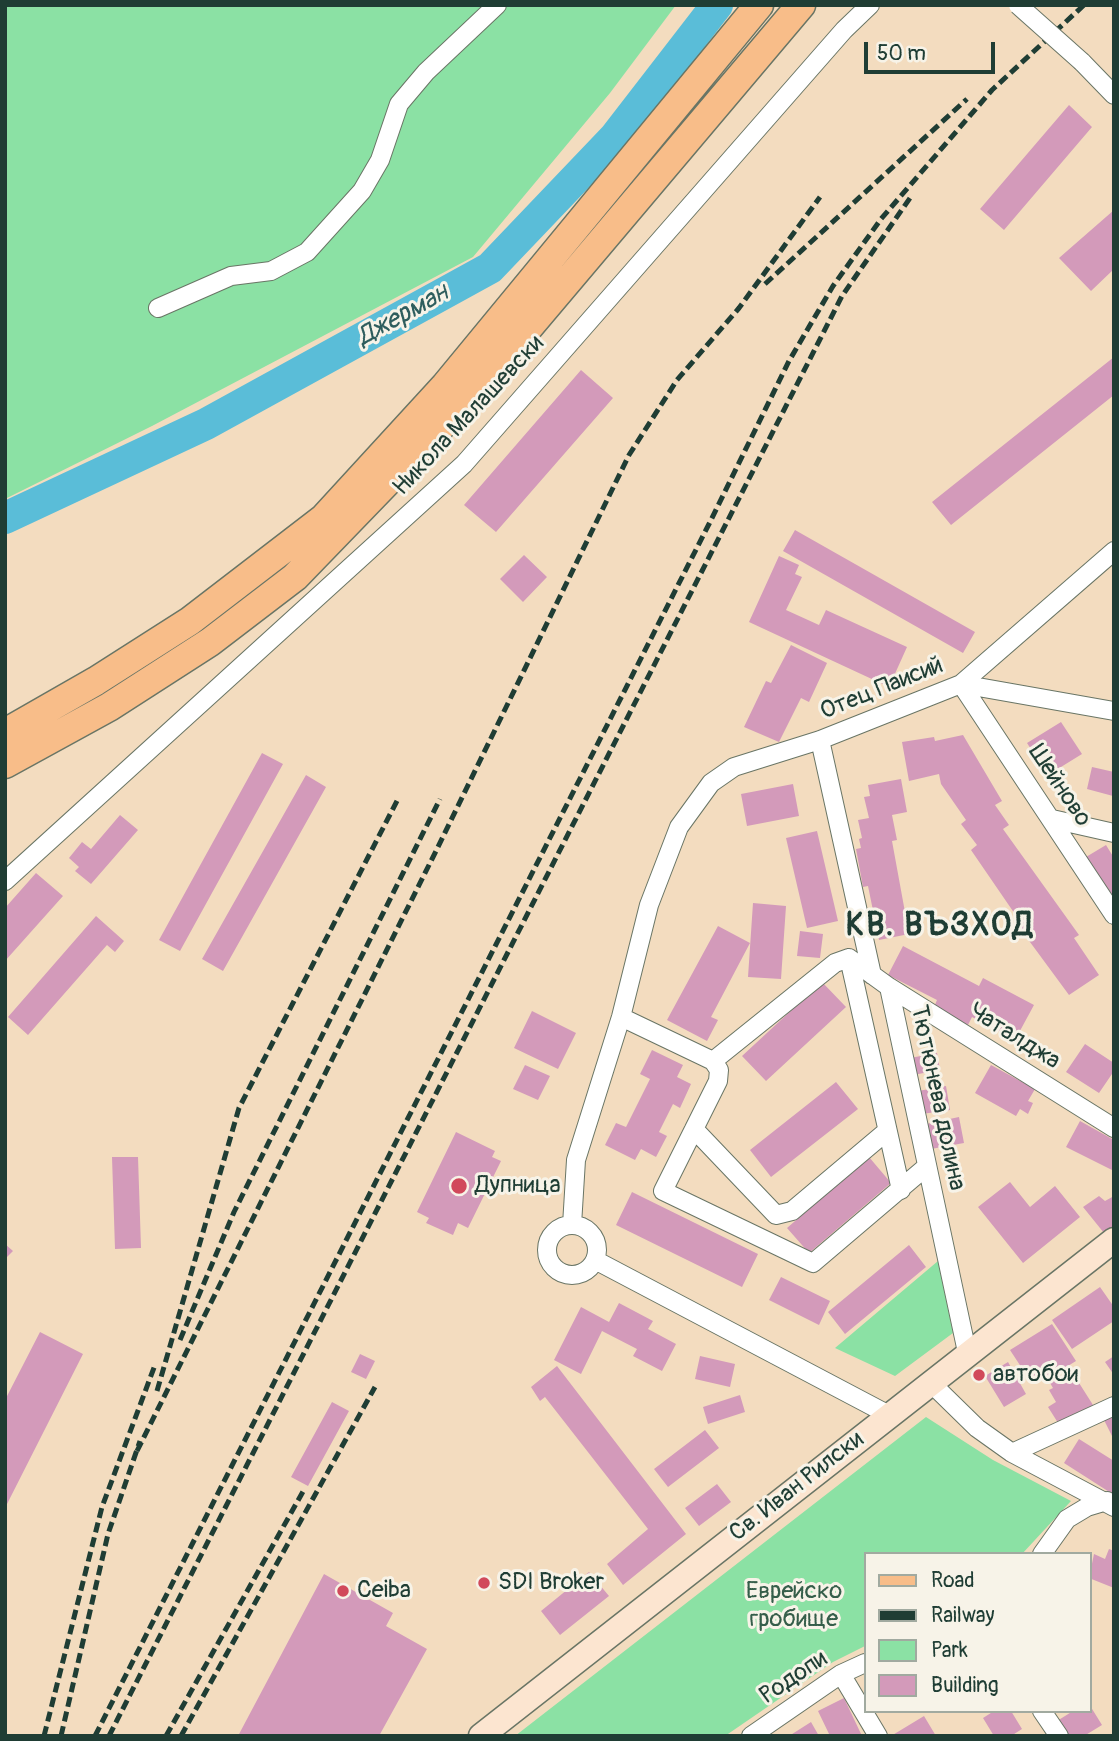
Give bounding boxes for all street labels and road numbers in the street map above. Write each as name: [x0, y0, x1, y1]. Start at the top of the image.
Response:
street label: Никола Малашевски: [387, 330, 551, 502]
street label: Отец Паисий: [816, 651, 948, 727]
street label: Шейново: [1021, 740, 1097, 832]
street label: Чаталджа: [963, 998, 1065, 1076]
street label: Тютюнева долина: [903, 1003, 971, 1193]
street label: Св. Иван Рилски: [724, 1426, 870, 1548]
street label: Родопи: [755, 1645, 833, 1711]

